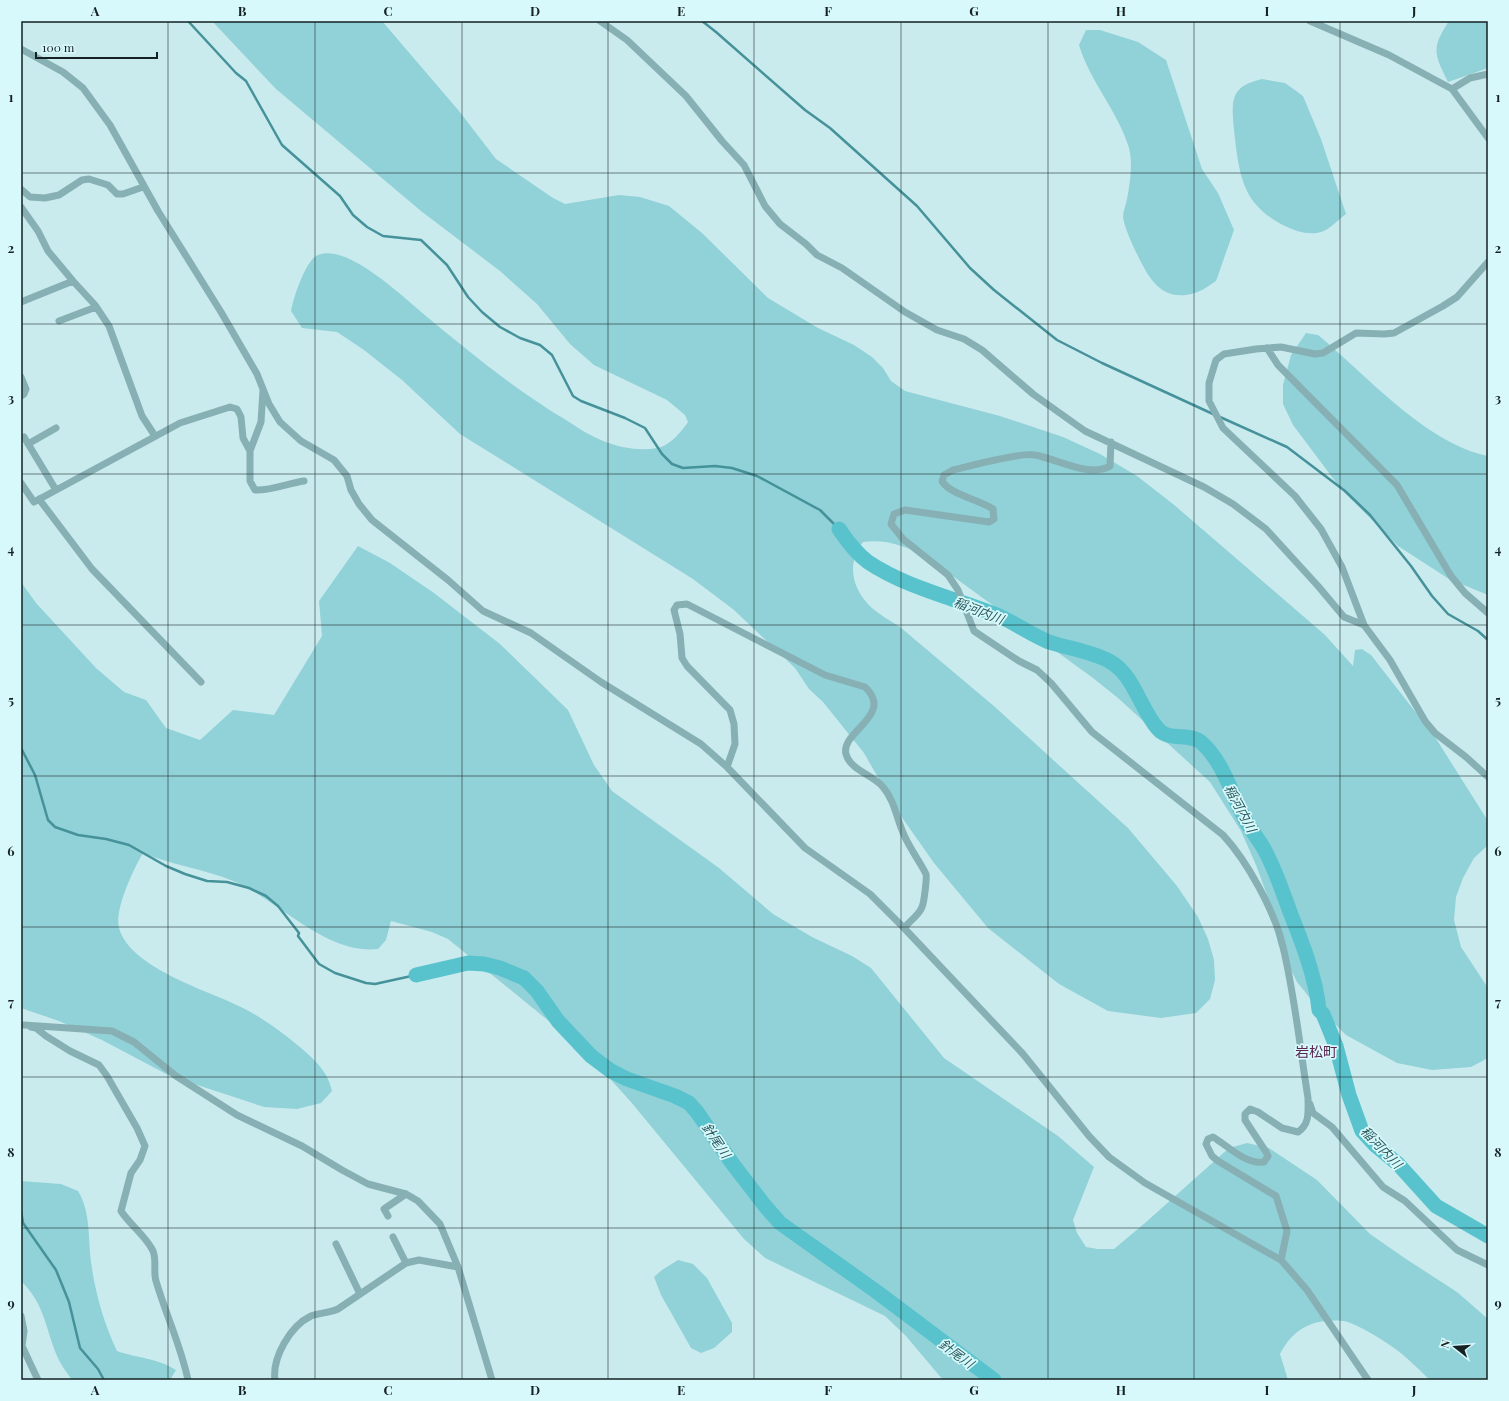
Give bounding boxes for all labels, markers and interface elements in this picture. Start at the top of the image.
text: A [90,2,100,19]
text: B [238,2,247,19]
text: C [383,2,393,19]
text: D [530,2,540,19]
text: E [677,2,685,19]
text: F [824,2,832,19]
text: G [969,2,979,19]
text: H [1116,2,1126,19]
text: I [1265,2,1270,19]
text: J [1411,2,1417,19]
scale bar [36,34,157,60]
text: 100 m [42,39,75,55]
text: 1 [9,88,14,105]
text: 1 [1496,88,1501,105]
text: 2 [8,239,15,256]
text: 2 [1495,239,1502,256]
text: 3 [8,389,14,406]
text: 3 [1495,389,1501,406]
text: 4 [8,540,15,557]
text: 4 [1495,540,1502,557]
water label: 稲河内川 [952,593,1008,628]
text: 5 [8,691,14,708]
text: 5 [1495,691,1501,708]
water label: 稲河内川 [1221,781,1262,837]
text: 6 [7,842,15,859]
text: 6 [1494,842,1502,859]
text: 7 [8,993,14,1010]
text: 7 [1495,993,1501,1010]
district label: 岩松町 [1295,1042,1337,1061]
water label: 針尾川 [699,1119,736,1163]
water label: 稲河内川 [1358,1122,1408,1173]
text: 8 [7,1143,15,1160]
text: 8 [1494,1143,1502,1160]
text: 9 [7,1294,15,1311]
text: 9 [1494,1294,1502,1311]
north arrow [1435,1327,1475,1367]
water label: 針尾川 [936,1335,979,1373]
text: N [1437,1338,1453,1350]
text: A [90,1381,100,1398]
text: B [238,1381,247,1398]
text: C [383,1381,393,1398]
text: D [530,1381,540,1398]
text: E [677,1381,685,1398]
text: F [824,1381,832,1398]
text: G [969,1381,979,1398]
text: H [1116,1381,1126,1398]
text: I [1265,1381,1270,1398]
text: J [1411,1381,1417,1398]

